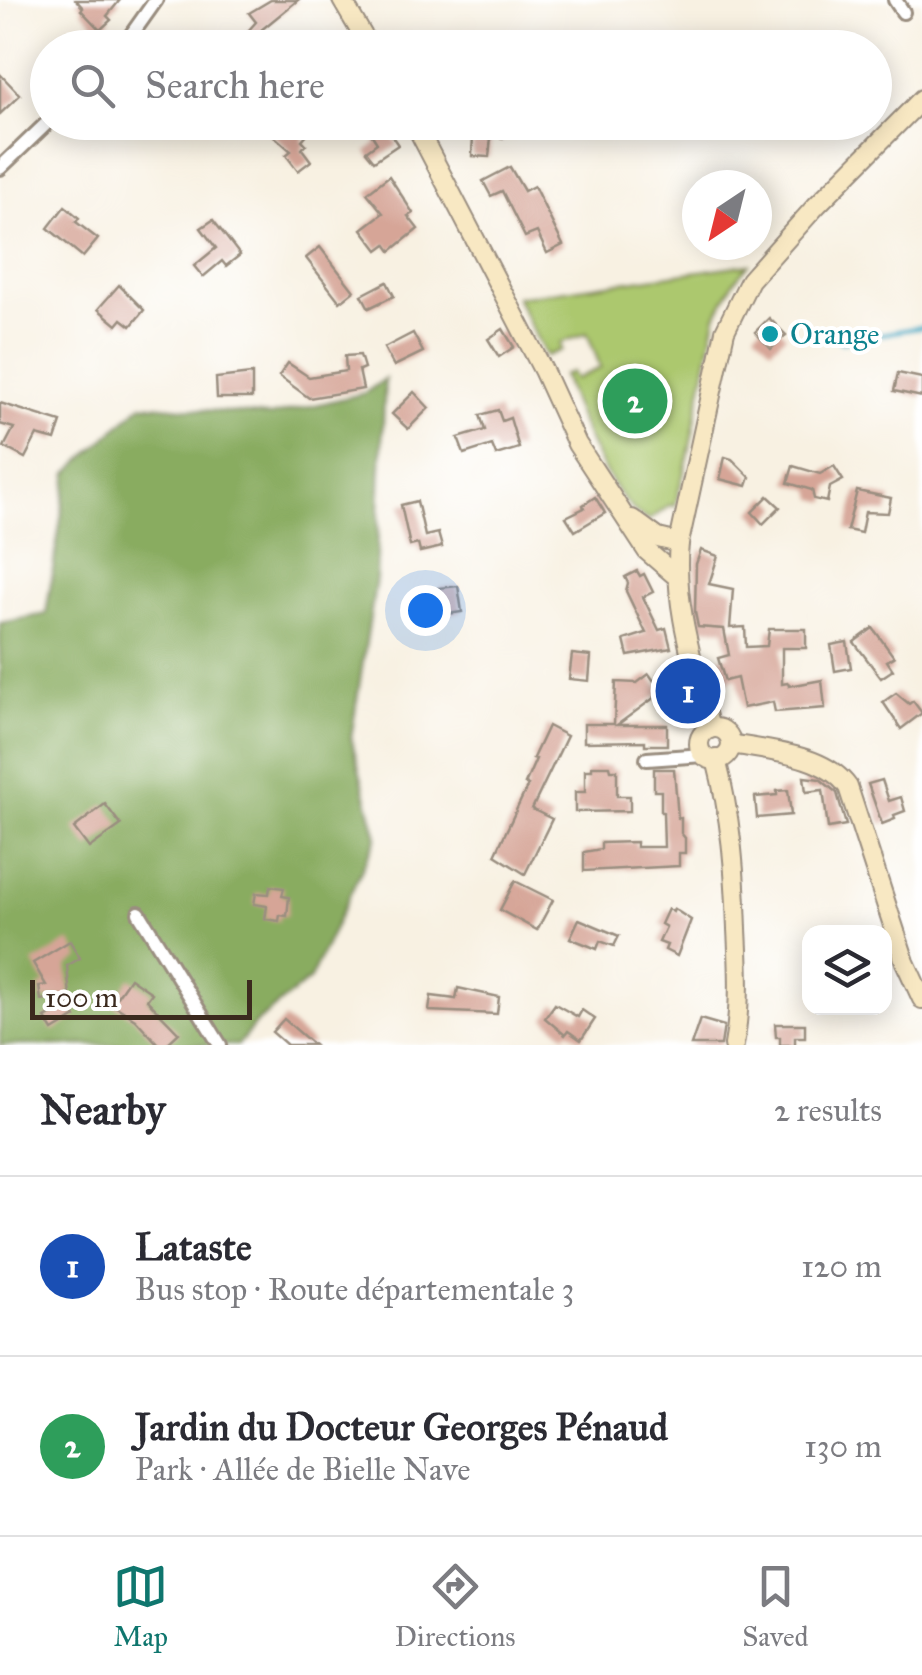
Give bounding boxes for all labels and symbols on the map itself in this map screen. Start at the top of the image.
north arrow [682,170,772,260]
place label: Orange [790,316,880,352]
marker: Orange [759,323,781,345]
pin: 2 [602,364,668,438]
your location [400,585,451,636]
pin: 1 [656,654,720,728]
scale bar [30,975,252,1020]

